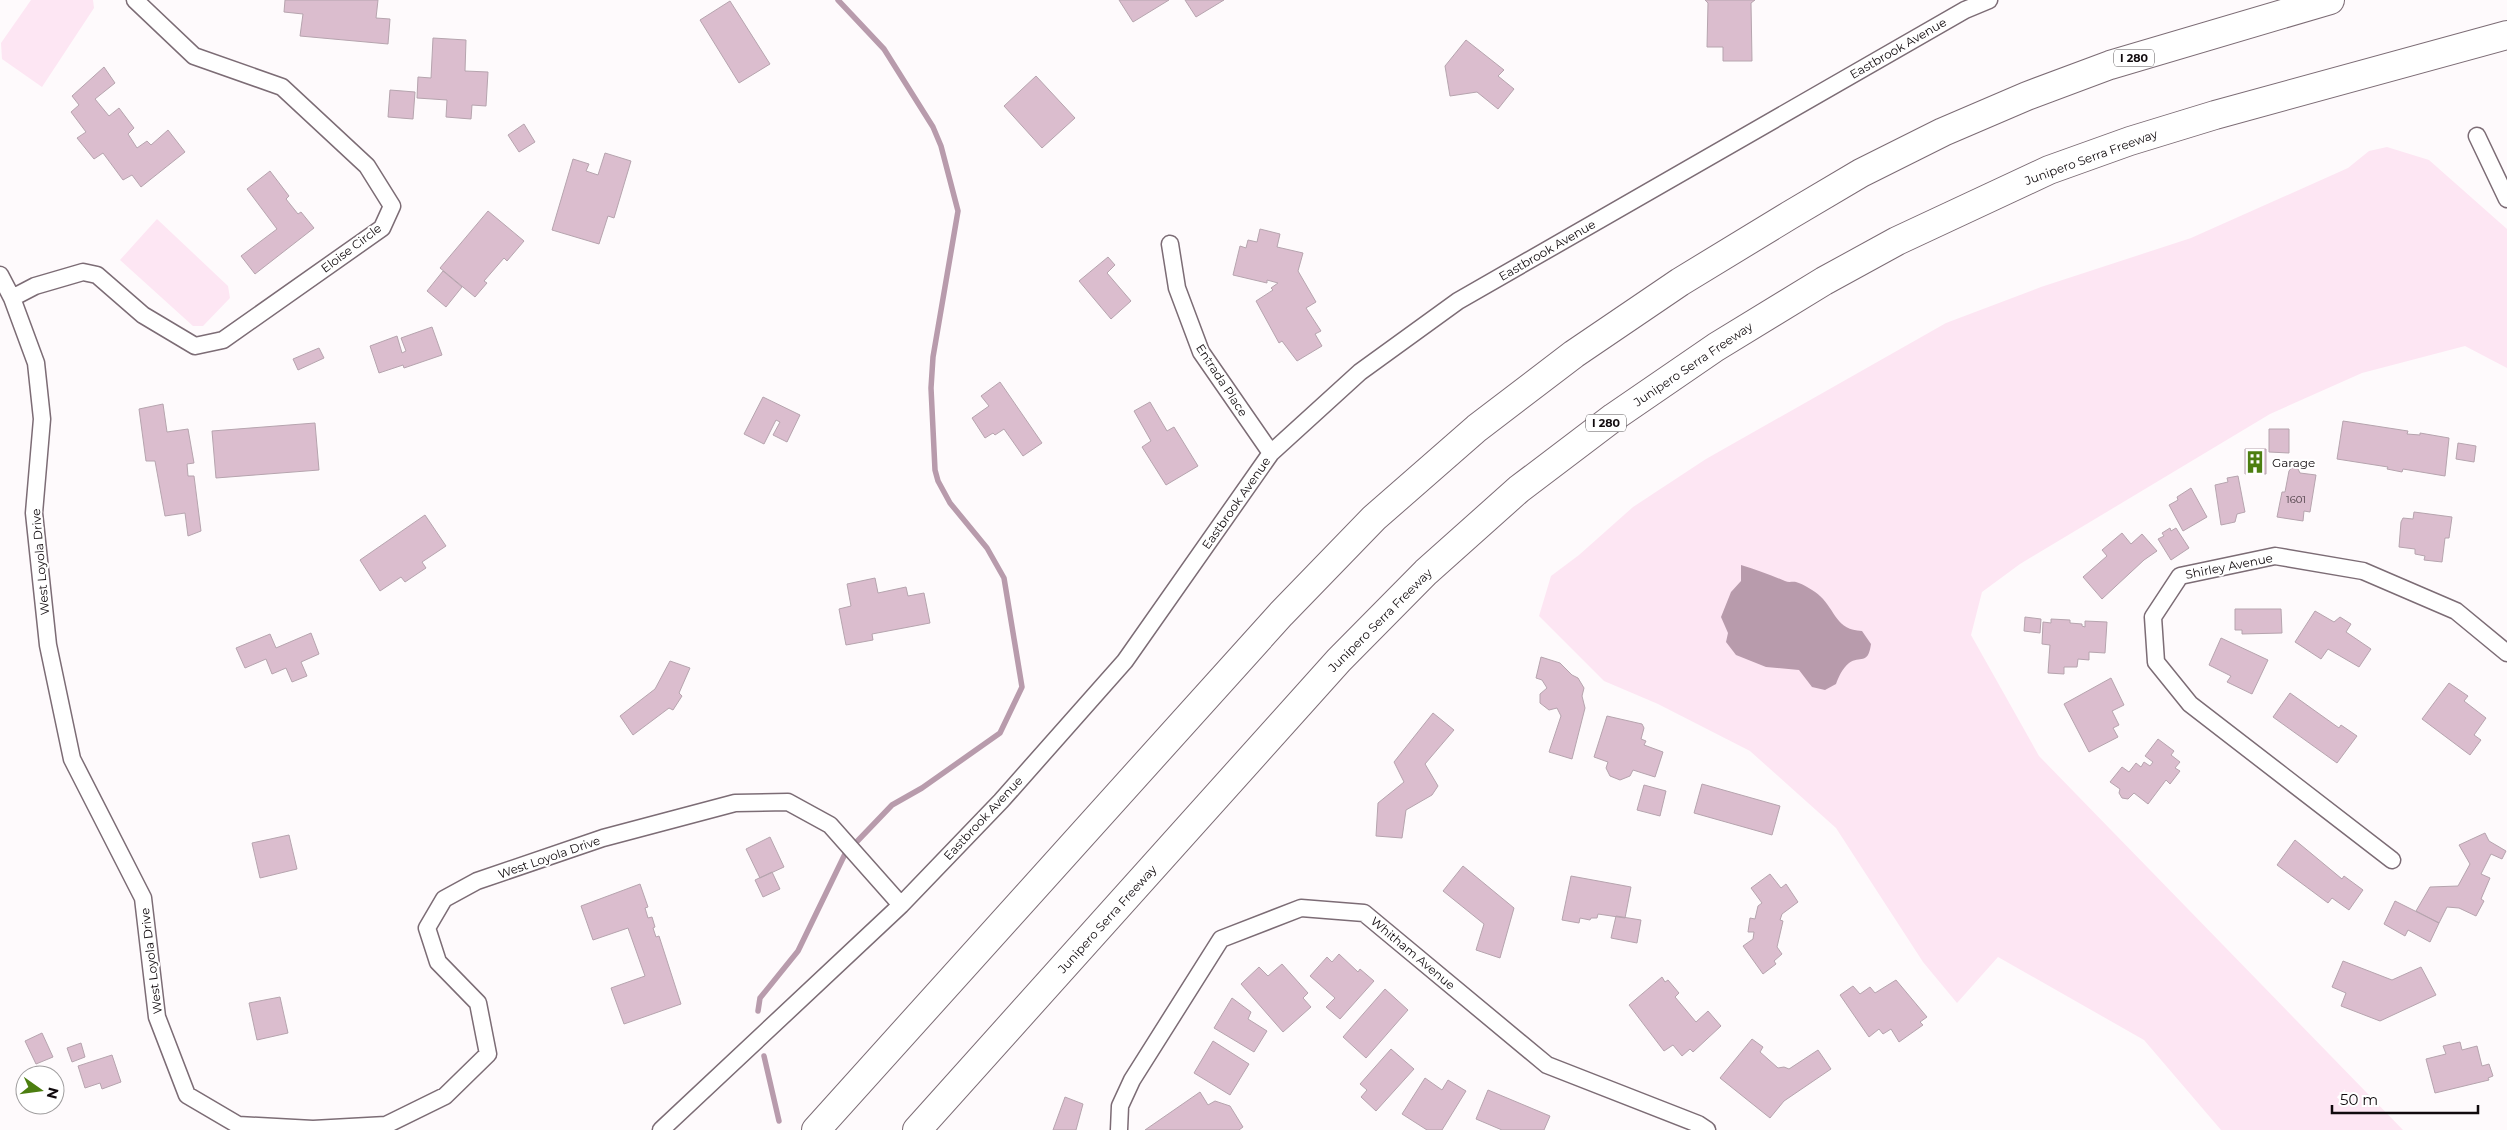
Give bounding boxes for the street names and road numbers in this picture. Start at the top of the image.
street label: Eastbrook Avenue [1847,14,1949,82]
road number: I 280 [2114,49,2154,66]
street label: Junipero Serra Freeway [2022,126,2160,188]
street label: Eastbrook Avenue [1496,216,1598,284]
street label: Eloise Circle [318,220,384,276]
street label: Junipero Serra Freeway [1630,318,1756,410]
street label: Entrada Place [1193,341,1251,419]
road number: I 280 [1586,414,1626,432]
street label: Eastbrook Avenue [1199,454,1273,552]
street label: West Loyola Drive [28,508,52,616]
street label: Shirley Avenue [2184,550,2274,582]
street label: Junipero Serra Freeway [1324,565,1435,676]
street label: Eastbrook Avenue [940,773,1026,863]
street label: West Loyola Drive [496,833,602,881]
street label: Junipero Serra Freeway [1054,862,1160,977]
street label: West Loyola Drive [137,907,165,1015]
street label: Whitham Avenue [1368,913,1458,993]

